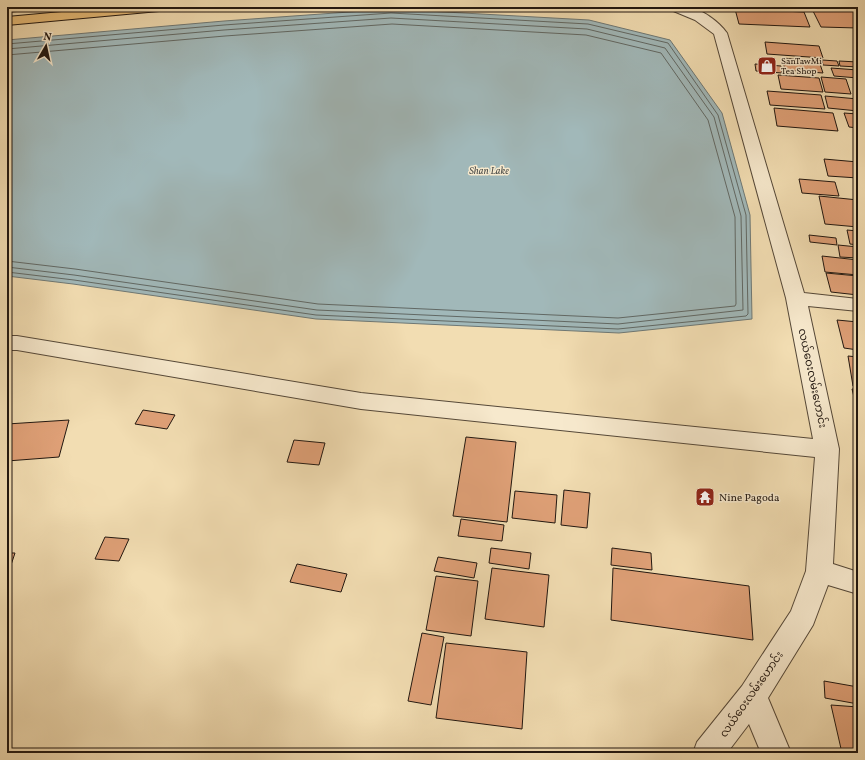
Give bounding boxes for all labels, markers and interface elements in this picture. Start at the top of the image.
north arrow [26,26,66,66]
text: N [42,30,52,46]
shop icon: SanTawMi Tea Shop [756,55,778,77]
place label: SanTawMi Tea Shop [781,55,822,78]
water label: Shan Lake [469,164,509,178]
street label: လယ်ဝေးလမ်းဟောင်း [794,327,830,430]
temple icon: Nine Pagoda [694,486,716,508]
place label: Nine Pagoda [719,491,780,506]
street label: လယ်ဝေးလမ်းဟောင်း [716,648,788,741]

